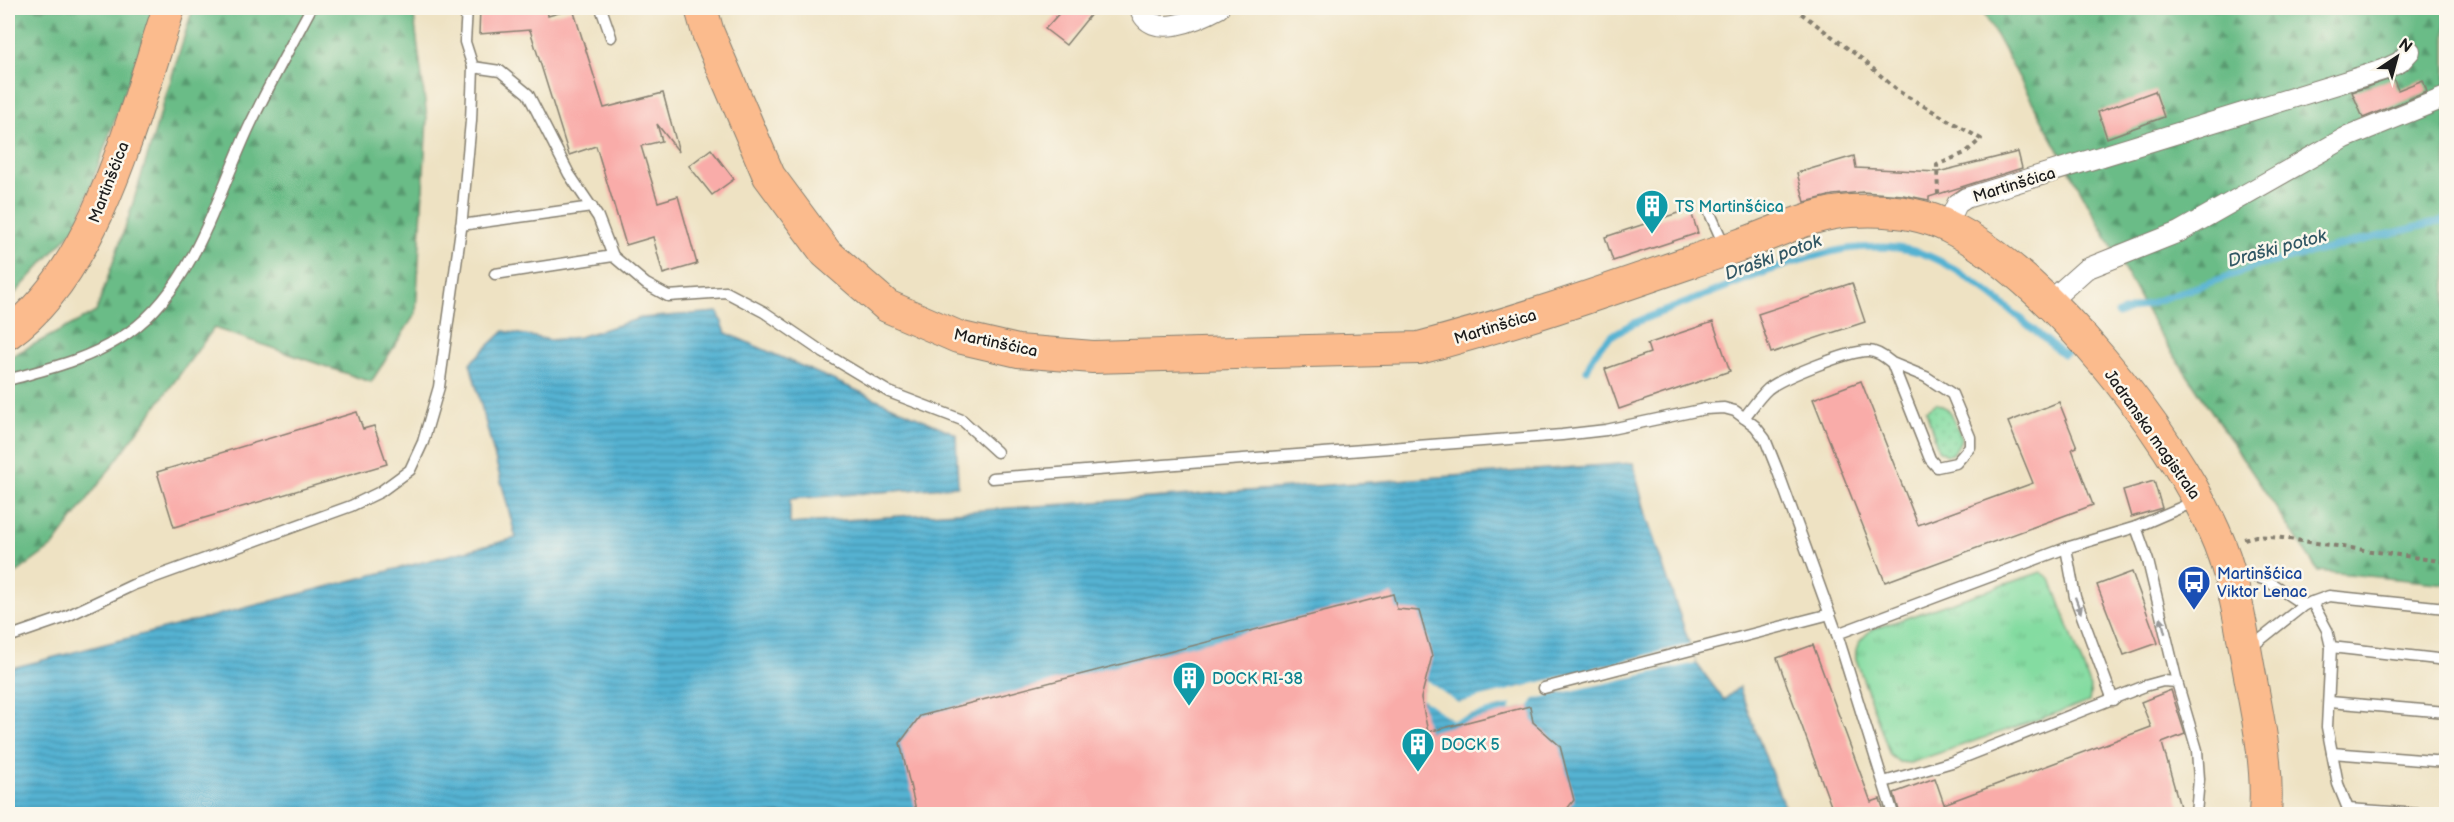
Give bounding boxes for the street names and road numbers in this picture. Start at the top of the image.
street label: Martinšćica [85,139,134,226]
street label: Martinšćica [1971,164,2058,207]
street label: Martinšćica [1452,306,1539,349]
street label: Martinšćica [952,325,1039,362]
street label: Jadranska magistrala [2100,366,2204,503]

